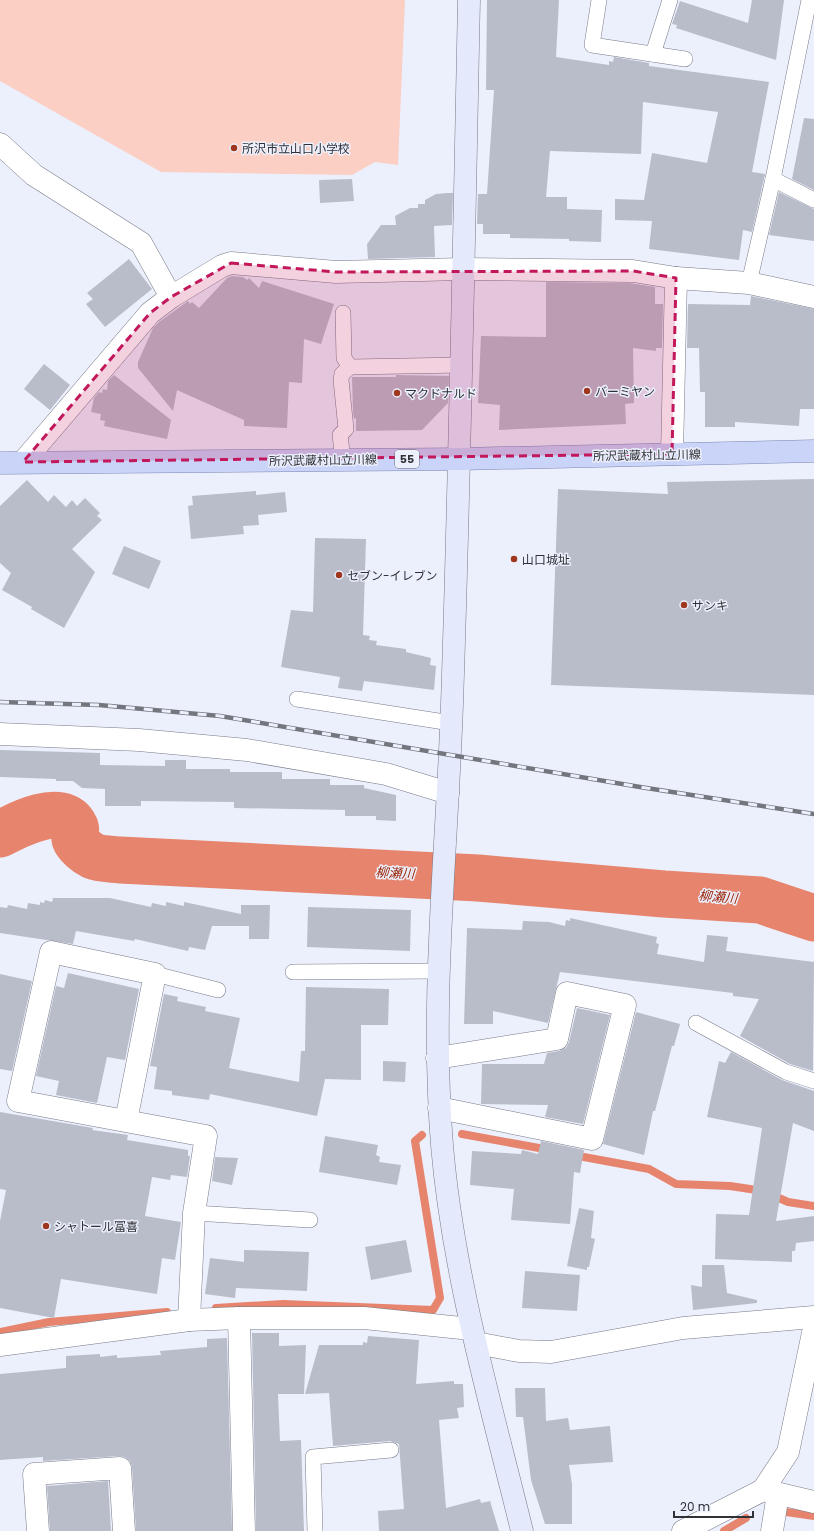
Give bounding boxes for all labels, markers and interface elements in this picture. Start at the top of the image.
place label: 所沢市立山口小学校 [242,140,350,157]
marker: 所沢市立山口小学校 [229,143,239,153]
place label: バーミヤン [595,383,655,400]
place label: マクドナルド [405,385,477,402]
marker: バーミヤン [582,386,592,396]
marker: マクドナルド [392,388,402,398]
street label: 所沢武蔵村山立川線 [593,446,701,464]
road number: 55 [395,450,419,468]
street label: 所沢武蔵村山立川線 [269,451,377,469]
place label: 山口城址 [522,551,570,568]
marker: 山口城址 [509,554,519,564]
place label: セブン-イレブン [347,567,438,584]
marker: セブン-イレブン [334,570,344,580]
place label: サンキ [692,597,728,614]
marker: サンキ [679,600,689,610]
water label: 柳瀬川 [375,862,417,884]
water label: 柳瀬川 [698,886,740,908]
place label: シャトール冨喜 [54,1218,138,1235]
marker: シャトール冨喜 [41,1221,51,1231]
scale bar [674,1493,753,1519]
text: 20 m [680,1498,710,1515]

